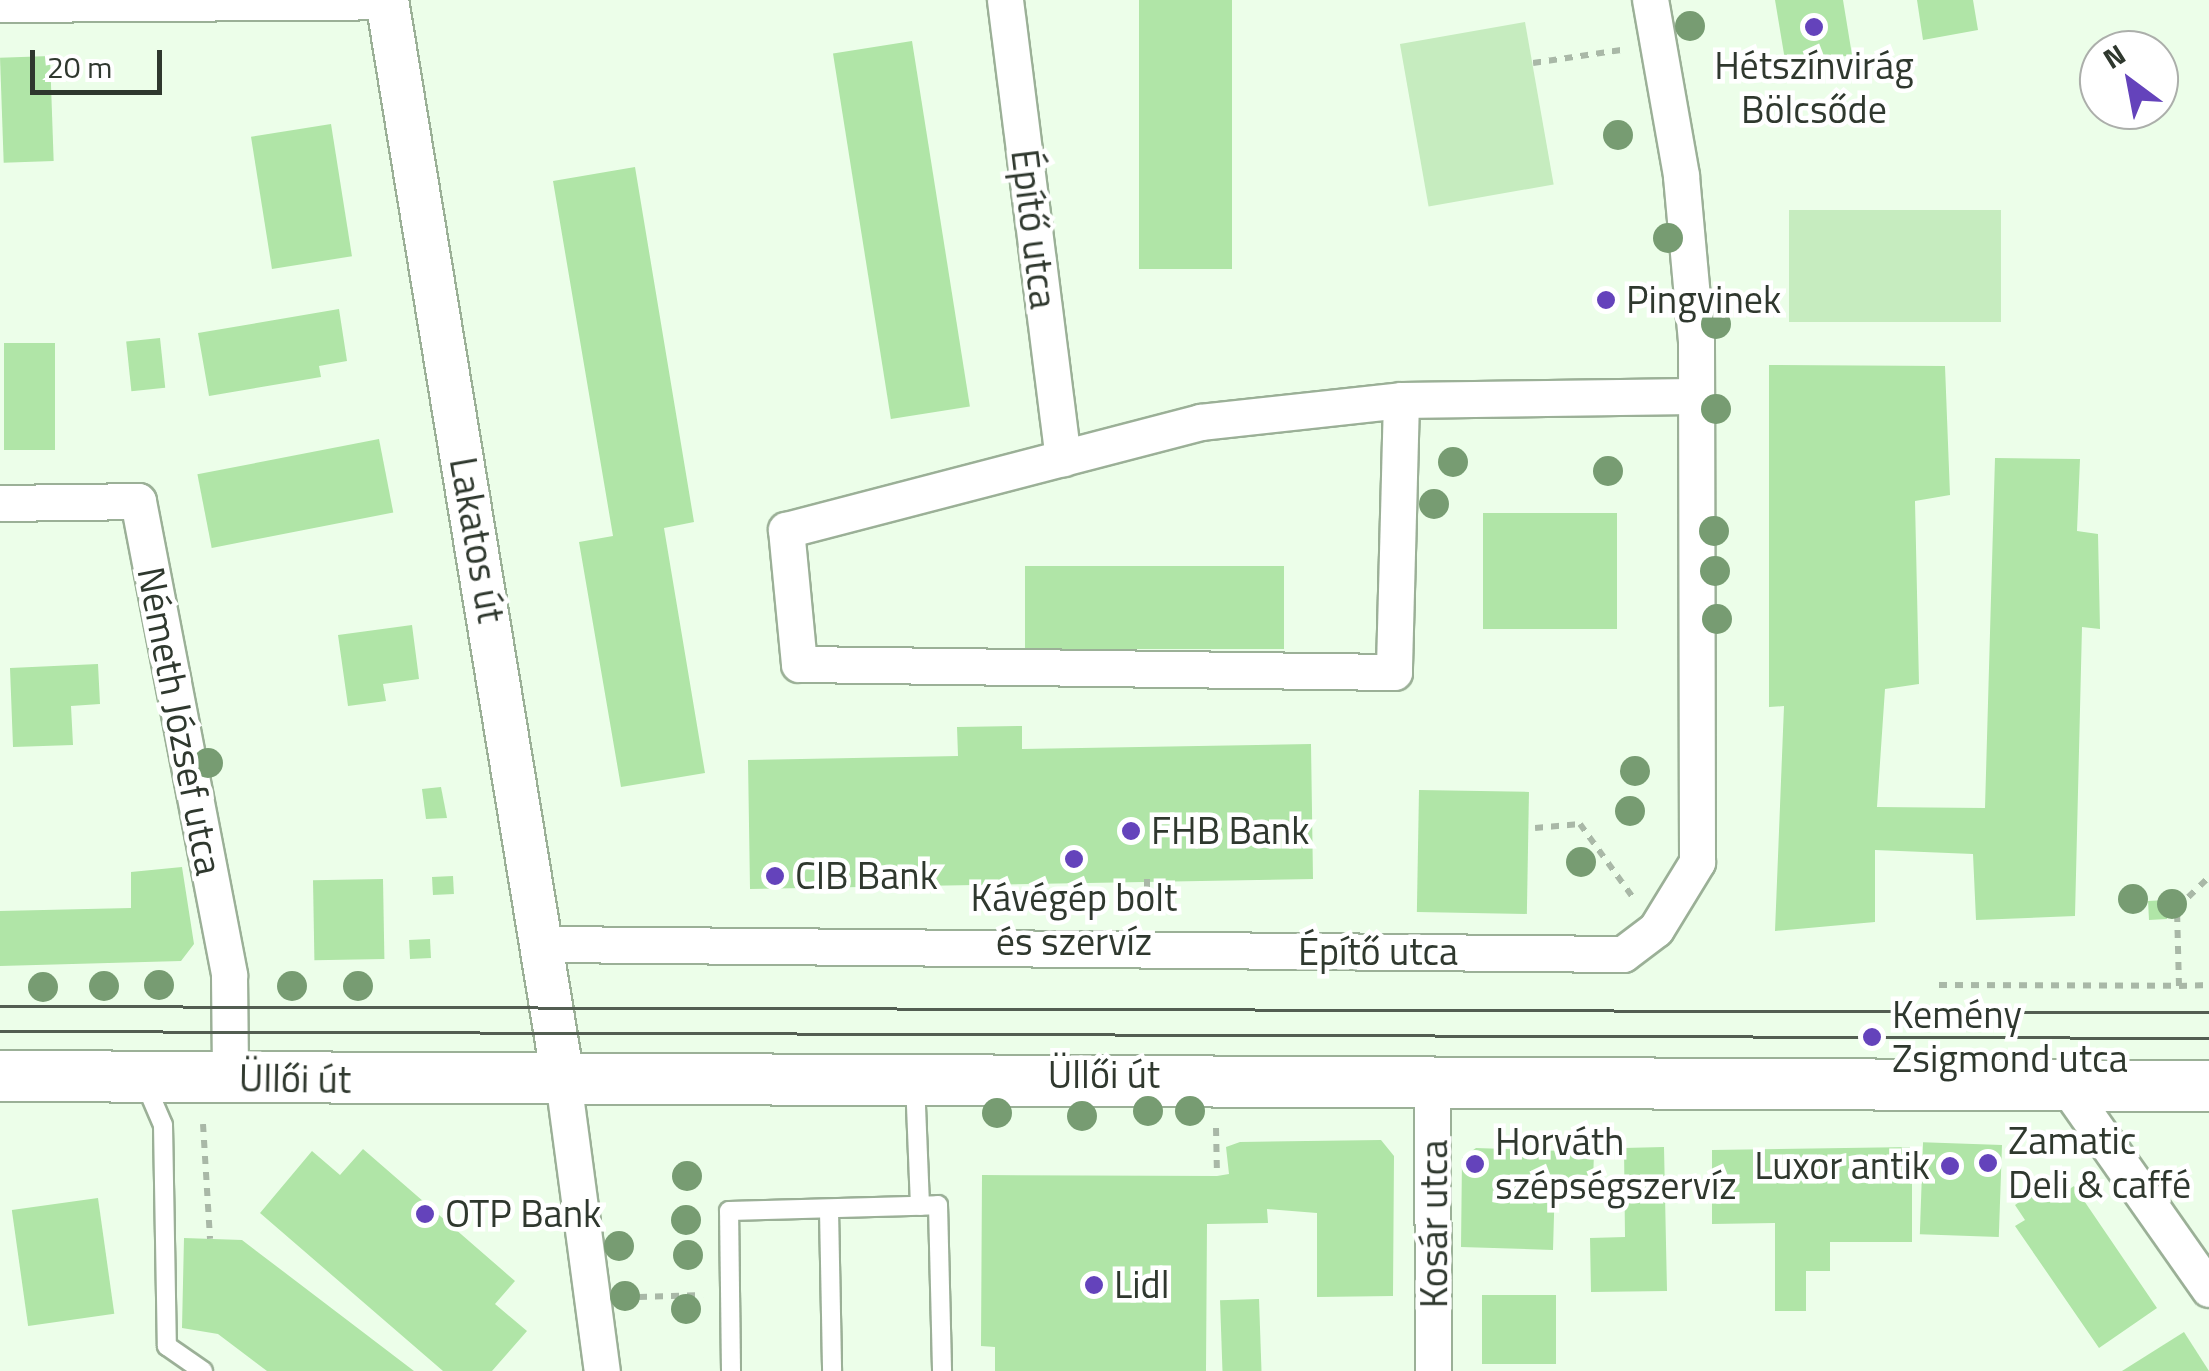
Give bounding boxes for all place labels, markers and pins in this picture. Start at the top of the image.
marker: Hétszínvirág Bölcsőde [1803,16,1825,38]
place label: Hétszínvirág Bölcsőde [1714,43,1914,132]
place label: Pingvinek [1626,277,1781,323]
marker: Pingvinek [1595,289,1617,311]
place label: FHB Bank [1151,808,1309,854]
marker: FHB Bank [1120,820,1142,842]
marker: Kávégép bolt és szervíz [1063,848,1085,870]
place label: CIB Bank [795,853,938,899]
marker: CIB Bank [764,865,786,887]
place label: Kávégép bolt és szervíz [971,875,1177,964]
place label: Kemény Zsigmond utca [1892,992,2128,1082]
marker: Kemény Zsigmond utca [1861,1026,1883,1048]
place label: Zamatic Deli & caffé [2008,1118,2191,1208]
place label: Horváth szépségszervíz [1495,1119,1737,1208]
place label: Luxor antik [1754,1143,1930,1189]
marker: Zamatic Deli & caffé [1977,1152,1999,1174]
marker: Horváth szépségszervíz [1464,1153,1486,1175]
marker: Luxor antik [1939,1155,1961,1177]
place label: OTP Bank [445,1191,601,1237]
marker: OTP Bank [414,1203,436,1225]
place label: Lidl [1114,1262,1169,1308]
marker: Lidl [1083,1274,1105,1296]

